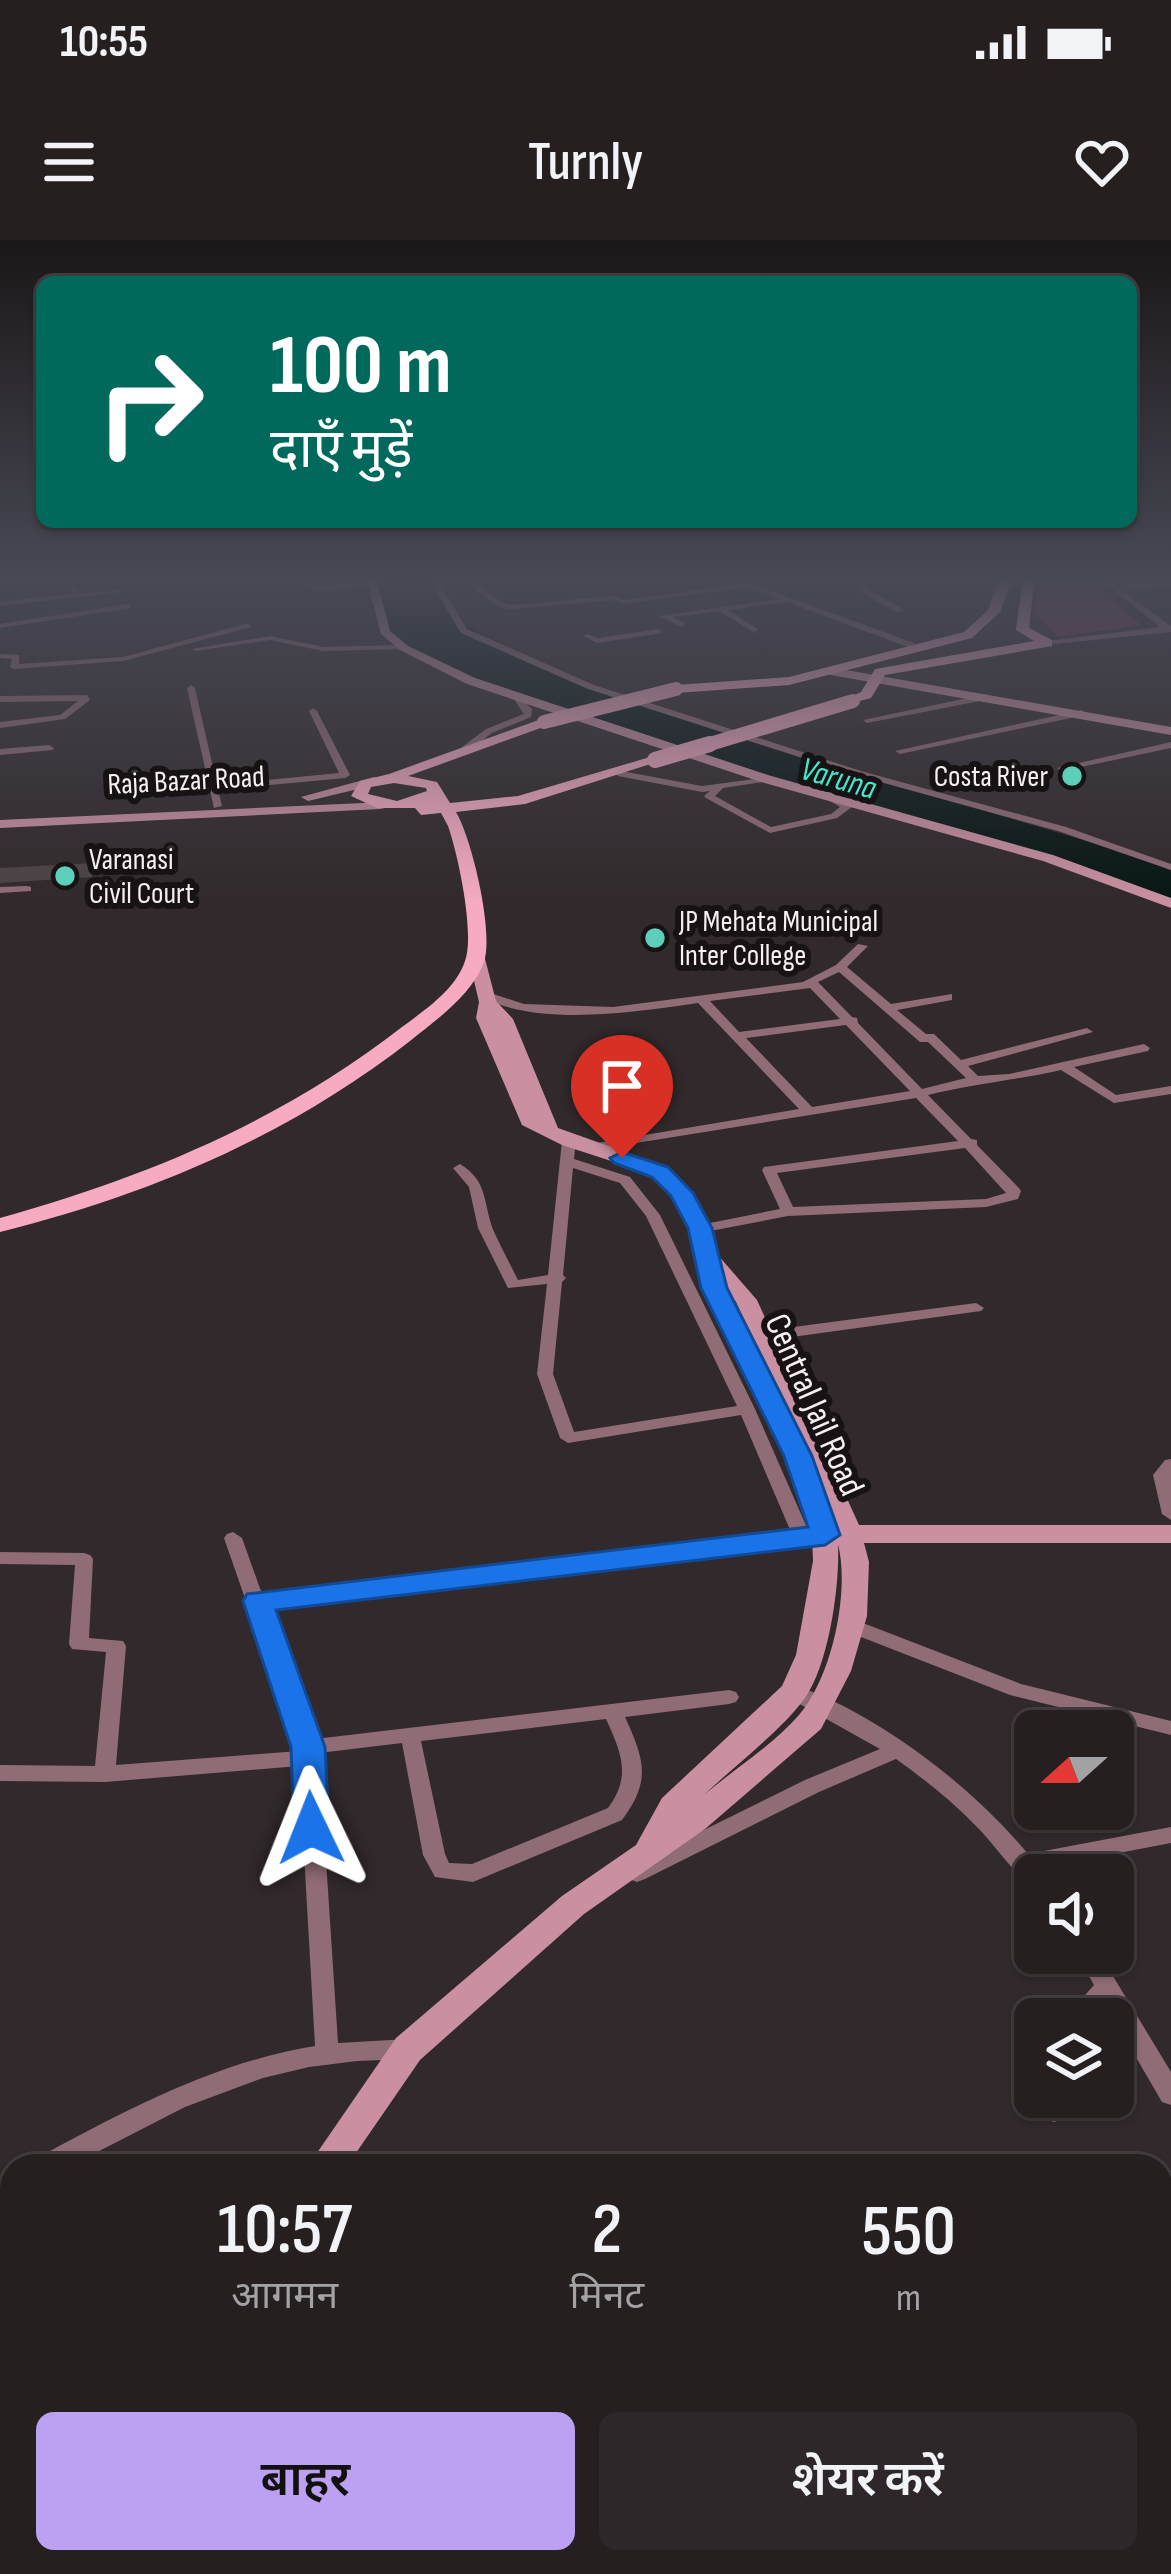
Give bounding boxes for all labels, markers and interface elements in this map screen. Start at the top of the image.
text: 10:55 [60,15,148,70]
icon: menu [36,129,102,195]
icon: heart [1069,129,1135,195]
text: Turnly [528,130,643,195]
text: 100 m [270,316,452,417]
icon: right [72,324,228,480]
text: दाएँ मुड़ें [270,418,412,483]
water label: Varuna [796,749,881,809]
street label: Raja Bazar Road [107,759,266,803]
place label: Costa River [934,759,1048,795]
marker: Costa River [1059,763,1085,789]
place label: Varanasi Civil Court [89,842,194,912]
marker: Varanasi Civil Court [52,863,78,889]
place label: JP Mehata Municipal Inter College [678,904,878,974]
marker: JP Mehata Municipal Inter College [642,925,668,951]
pin [571,1035,673,1158]
icon: arrive [589,1053,655,1119]
street label: Central Jail Road [754,1307,873,1503]
north arrow [1014,1710,1134,1830]
map controls [1014,1710,1134,2118]
position arrow [248,1765,374,1891]
button: sound [1014,1854,1134,1974]
button: layers [1014,1998,1134,2118]
text: 10:57 [217,2187,352,2274]
text: 2 [591,2187,622,2274]
text: 550 [861,2189,956,2276]
text: आगमन [231,2273,338,2320]
text: मिनट [569,2273,644,2320]
text: m [896,2275,921,2322]
button: बाहर [36,2412,575,2550]
button: शेयर करें [599,2412,1137,2550]

